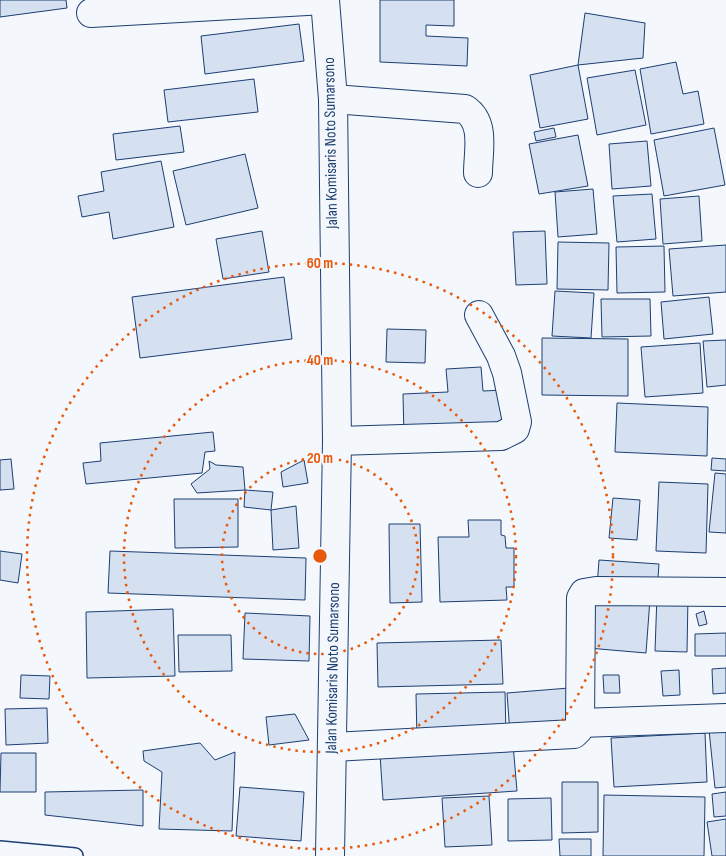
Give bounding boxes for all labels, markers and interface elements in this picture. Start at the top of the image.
street label: Jalan Komisaris Noto Sumarsono [320,57,342,230]
text: 60 m [307,254,333,273]
text: 40 m [307,351,333,370]
text: 20 m [307,449,333,468]
centre of rings [311,547,329,565]
street label: Jalan Komisaris Noto Sumarsono [322,582,344,755]

